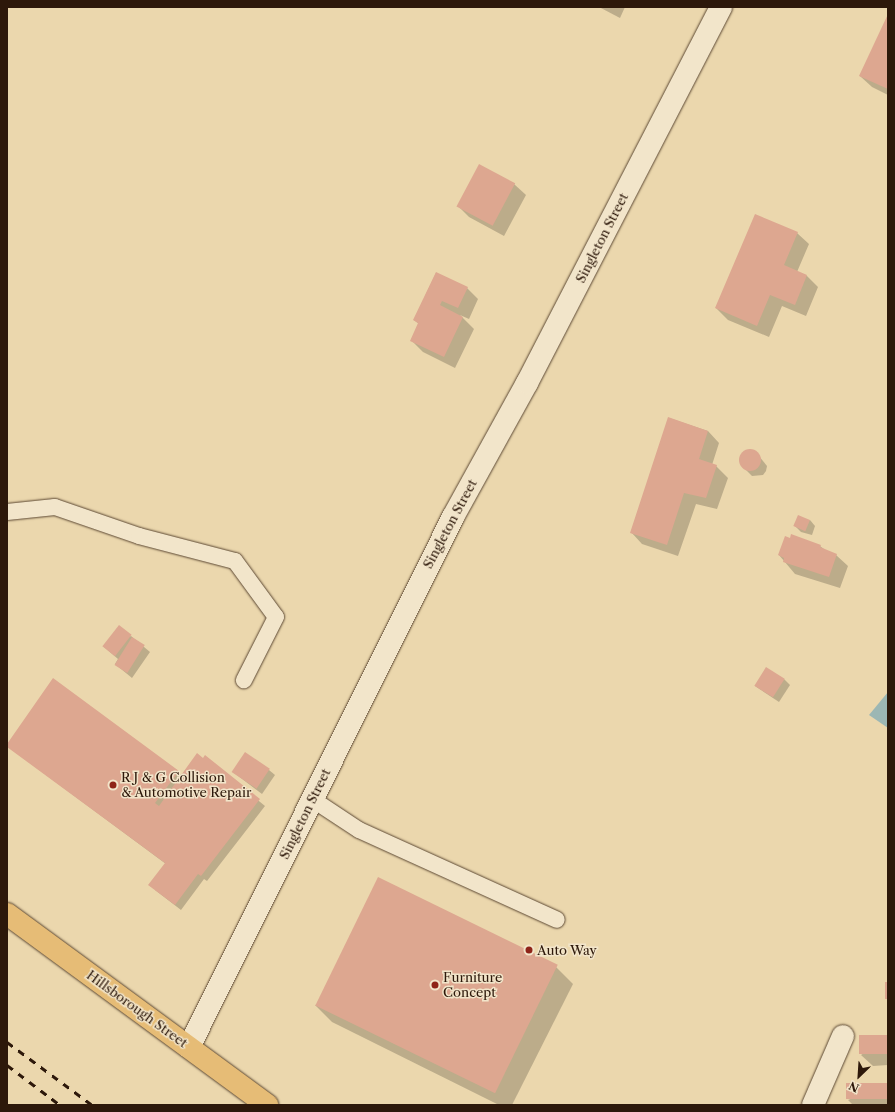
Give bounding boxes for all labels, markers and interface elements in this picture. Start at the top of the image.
street label: Singleton Street [573,190,631,286]
street label: Singleton Street [420,477,480,571]
street label: Singleton Street [276,766,334,862]
place label: R J & G Collision & Automotive Repair [121,770,252,801]
marker: R J & G Collision & Automotive Repair [108,780,118,790]
place label: Auto Way [537,942,597,958]
marker: Auto Way [524,945,534,955]
street label: Hillsborough Street [84,967,190,1051]
place label: Furniture Concept [443,970,502,1001]
marker: Furniture Concept [430,980,440,990]
north arrow [839,1056,879,1096]
text: N [847,1079,861,1095]

